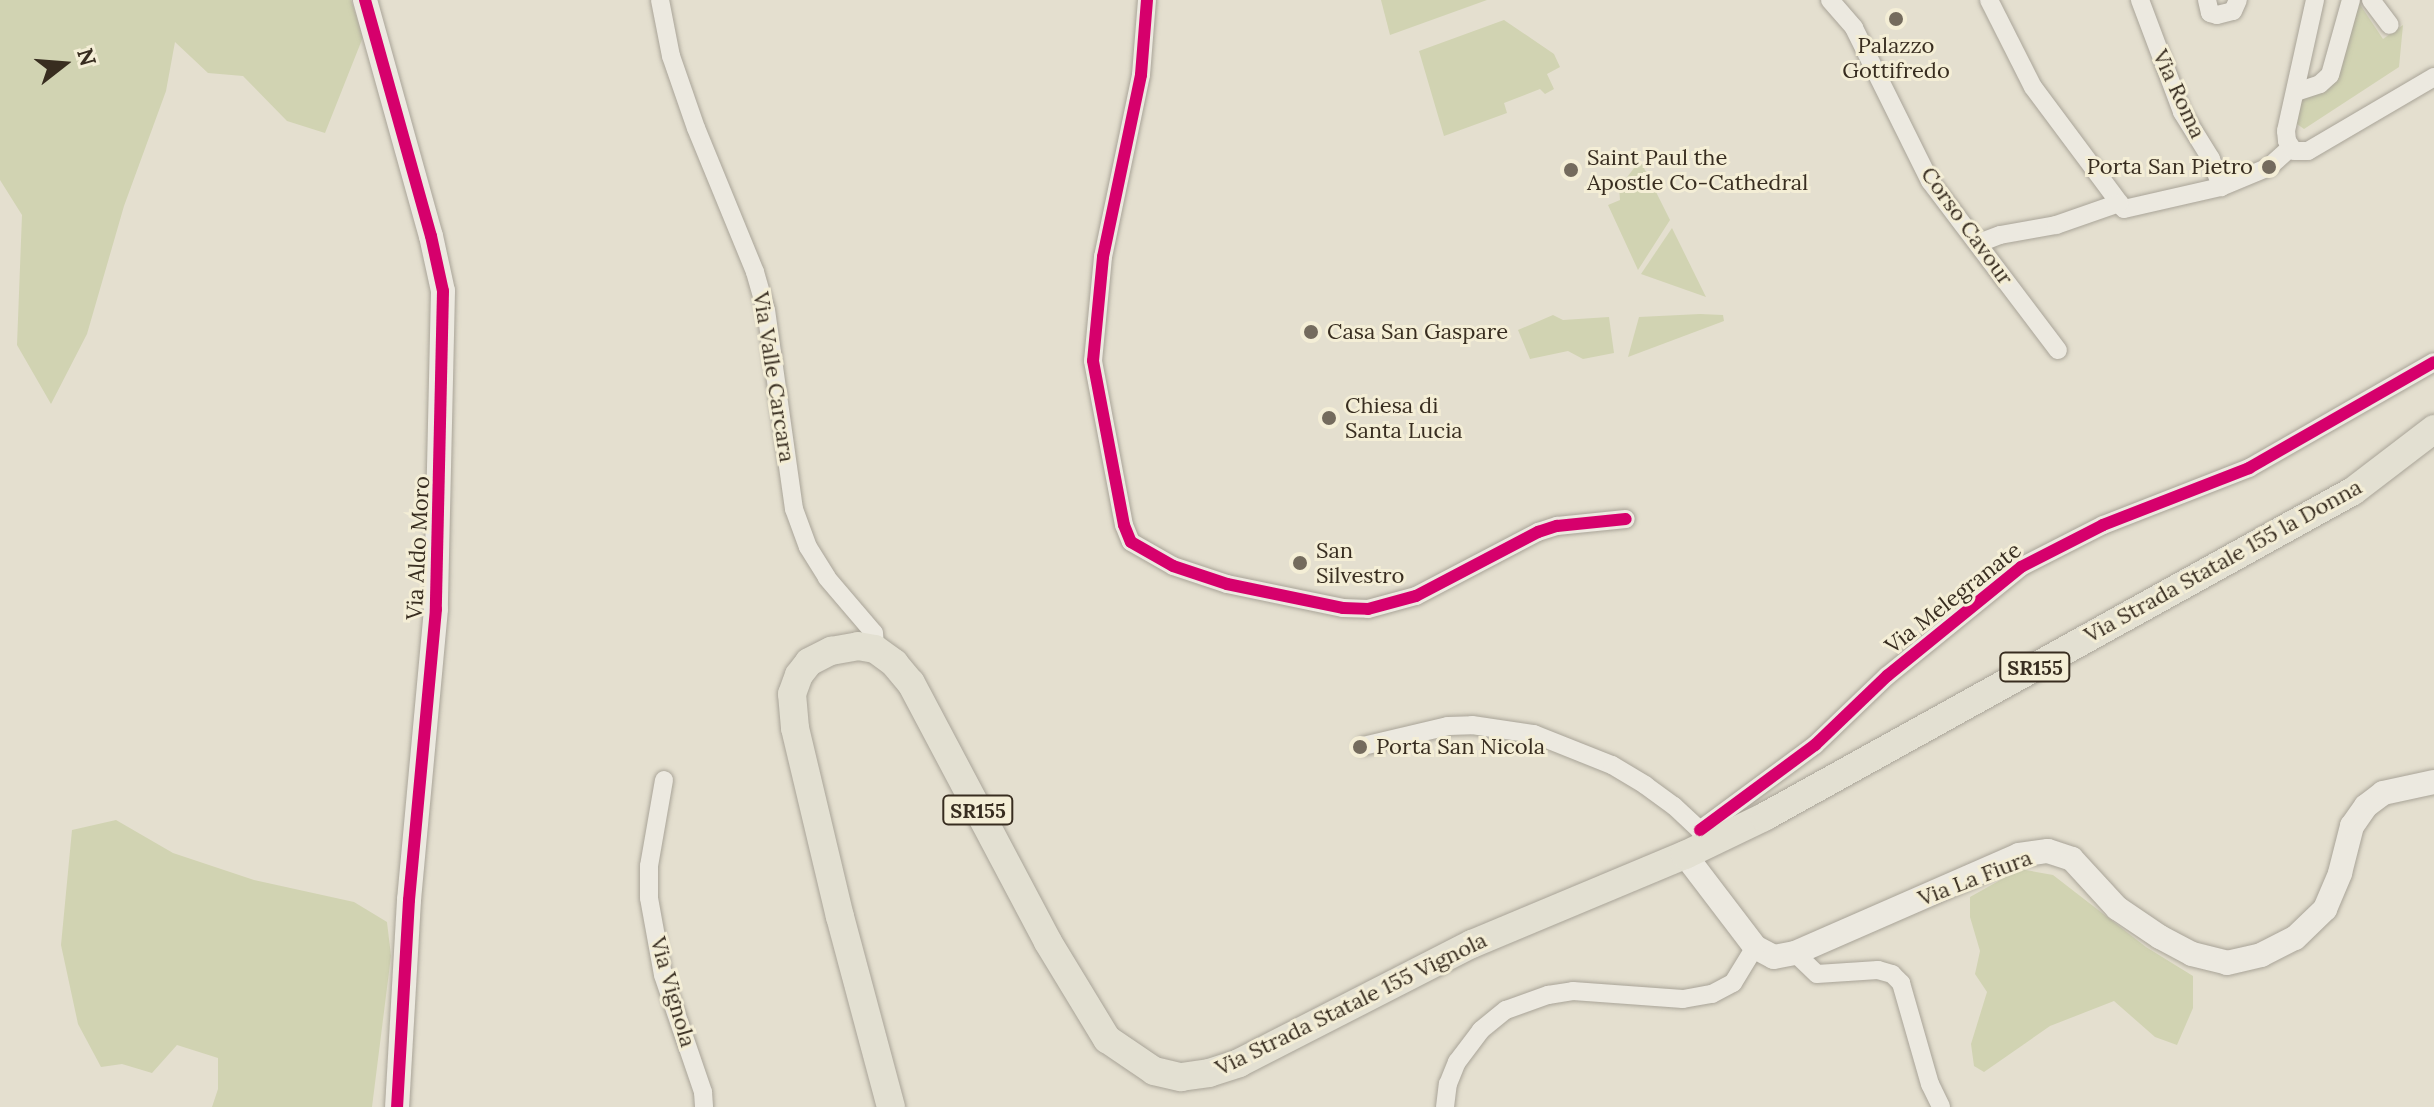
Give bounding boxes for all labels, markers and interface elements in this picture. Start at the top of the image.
marker: Palazzo Gottifredo [1887,10,1905,28]
north arrow [24,24,104,104]
place label: Palazzo Gottifredo [1842,32,1950,84]
text: N [71,45,103,69]
street label: Via Roma [2147,45,2211,143]
place label: Saint Paul the Apostle Co-Cathedral [1587,144,1808,196]
place label: Porta San Pietro [2087,154,2253,180]
marker: Porta San Pietro [2260,158,2278,176]
marker: Saint Paul the Apostle Co-Cathedral [1562,161,1580,179]
street label: Corso Cavour [1915,162,2019,290]
street label: Via Valle Carcara [748,290,800,464]
place label: Casa San Gaspare [1327,319,1508,345]
marker: Casa San Gaspare [1302,323,1320,341]
place label: Chiesa di Santa Lucia [1345,392,1463,444]
marker: Chiesa di Santa Lucia [1320,409,1338,427]
street label: Via Strada Statale 155 la Donna [2080,474,2366,648]
street label: Via Aldo Moro [401,475,435,621]
place label: San Silvestro [1316,537,1404,588]
street label: Via Melegranate [1880,537,2026,659]
marker: San Silvestro [1291,554,1309,572]
road number: SR155 [1999,651,2071,683]
place label: Porta San Nicola [1376,734,1545,760]
marker: Porta San Nicola [1351,738,1369,756]
road number: SR155 [942,794,1014,826]
street label: Via La Fiura [1914,844,2036,912]
street label: Via Strada Statale 155 Vignola [1211,927,1491,1081]
street label: Via Vignola [645,934,701,1050]

